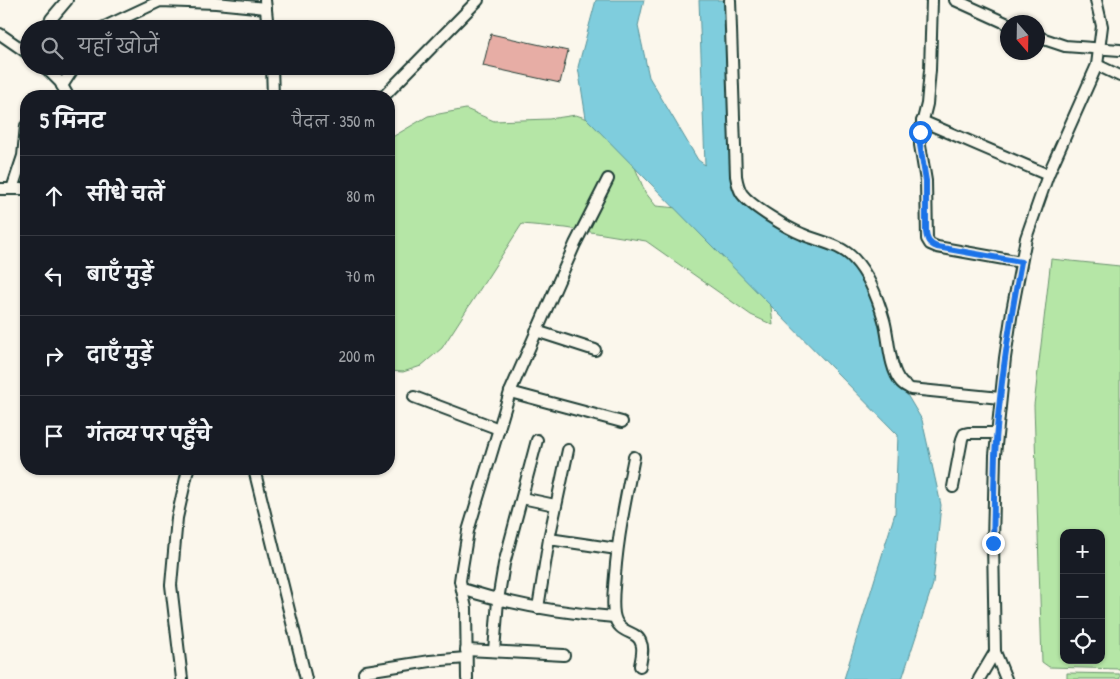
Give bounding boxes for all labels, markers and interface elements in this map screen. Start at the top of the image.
north arrow [1000,15,1045,60]
search box [20,20,395,75]
text: यहाँ खोजें [78,33,159,59]
icon: search [38,34,66,62]
text: 5 मिनट [40,106,105,135]
text: पैदल · 350 m [292,110,375,132]
route start [909,121,932,144]
text: सीधे चलें [87,181,164,207]
icon: ahead [40,182,68,210]
text: 80 m [346,185,375,207]
text: बाएँ मुड़ें [87,261,153,287]
icon: left [40,262,68,290]
text: 70 m [345,265,375,287]
text: दाएँ मुड़ें [87,341,153,367]
icon: right [40,342,68,370]
text: 200 m [339,345,375,367]
text: गंतव्य पर पहुँचे [87,421,211,447]
icon: arrive [40,422,68,450]
map controls [1060,529,1105,664]
button: + [1060,529,1105,574]
route end [982,532,1005,555]
button: − [1060,574,1105,619]
button: locate [1060,619,1105,664]

